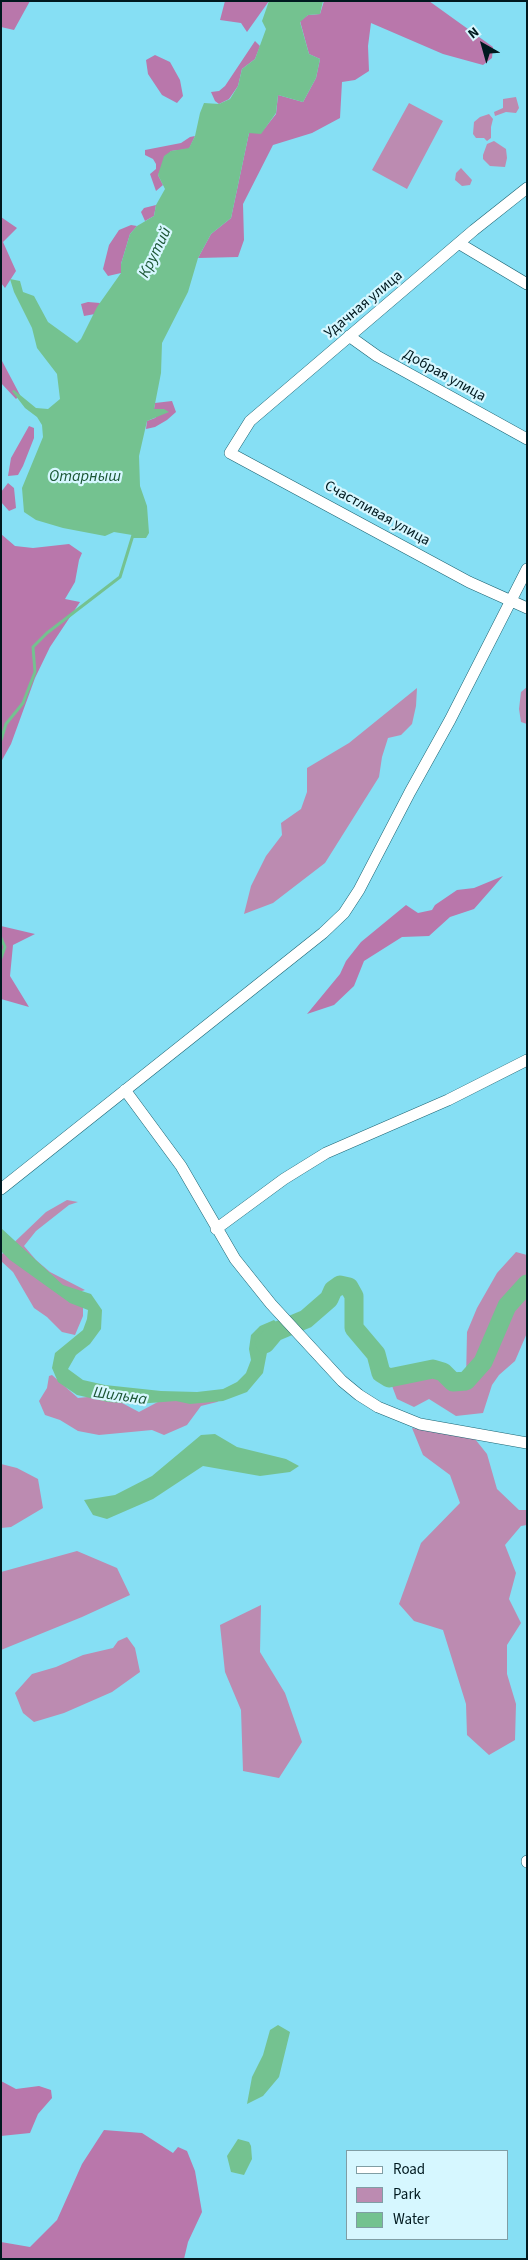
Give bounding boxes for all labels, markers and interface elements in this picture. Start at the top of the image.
north arrow [458,20,508,70]
text: N [464,22,484,44]
water label: Крутий [136,225,176,281]
street label: Удачная улица [321,267,407,343]
street label: Добрая улица [400,346,488,406]
water label: Отарныш [49,467,121,487]
street label: Счастливая улица [321,478,433,550]
water label: Шильна [92,1384,148,1410]
legend [346,2150,508,2240]
text: Road [393,2159,425,2180]
text: Park [393,2184,421,2205]
text: Water [393,2209,429,2230]

